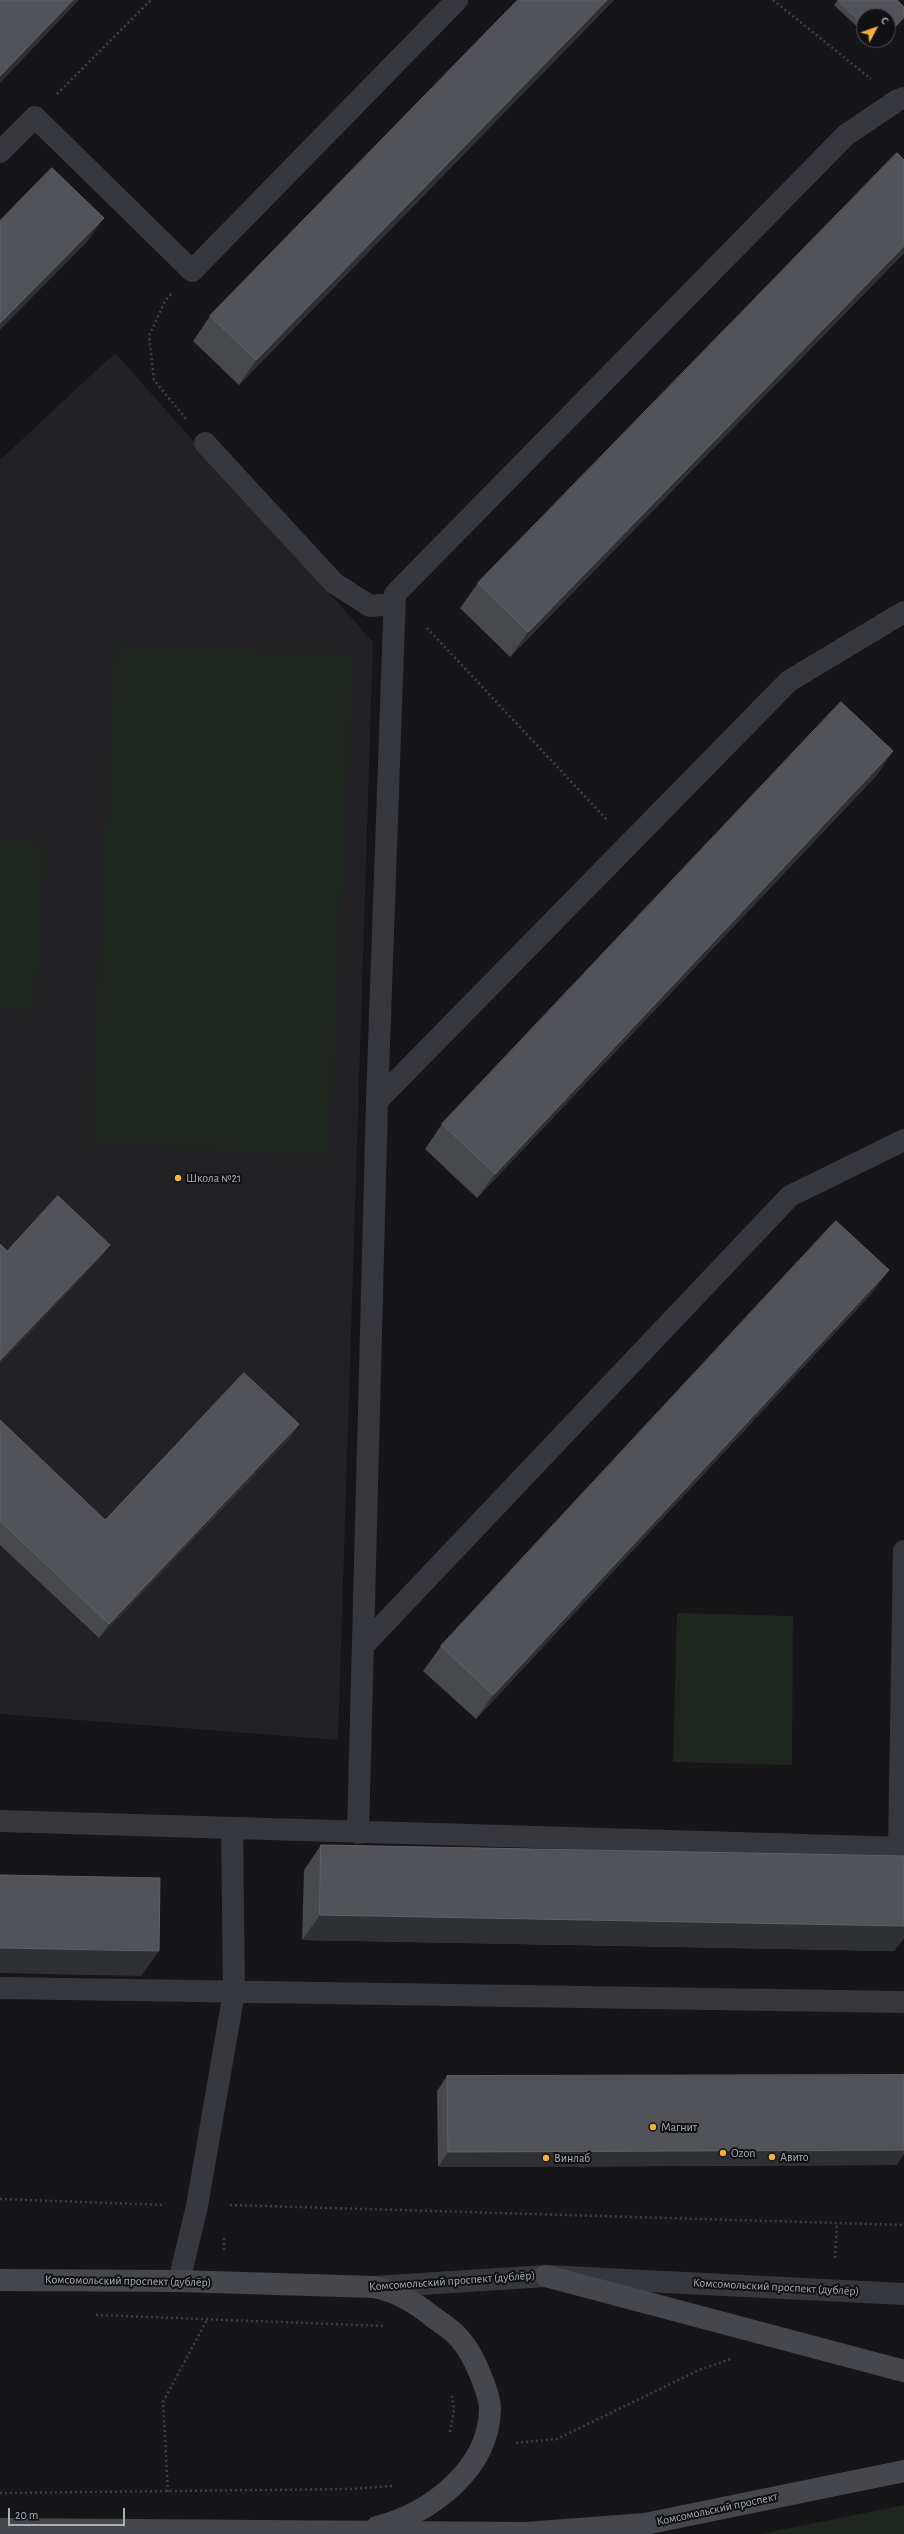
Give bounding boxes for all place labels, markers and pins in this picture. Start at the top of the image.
place label: Школа №21 [186,1171,241,1185]
marker: Школа №21 [173,1173,183,1183]
place label: Магнит [661,2120,697,2134]
marker: Магнит [648,2122,658,2132]
place label: Ozon [731,2146,755,2160]
marker: Ozon [718,2148,728,2158]
place label: Авито [780,2150,809,2164]
place label: Винлаб [554,2151,590,2165]
marker: Авито [767,2152,777,2162]
marker: Винлаб [541,2153,551,2163]

